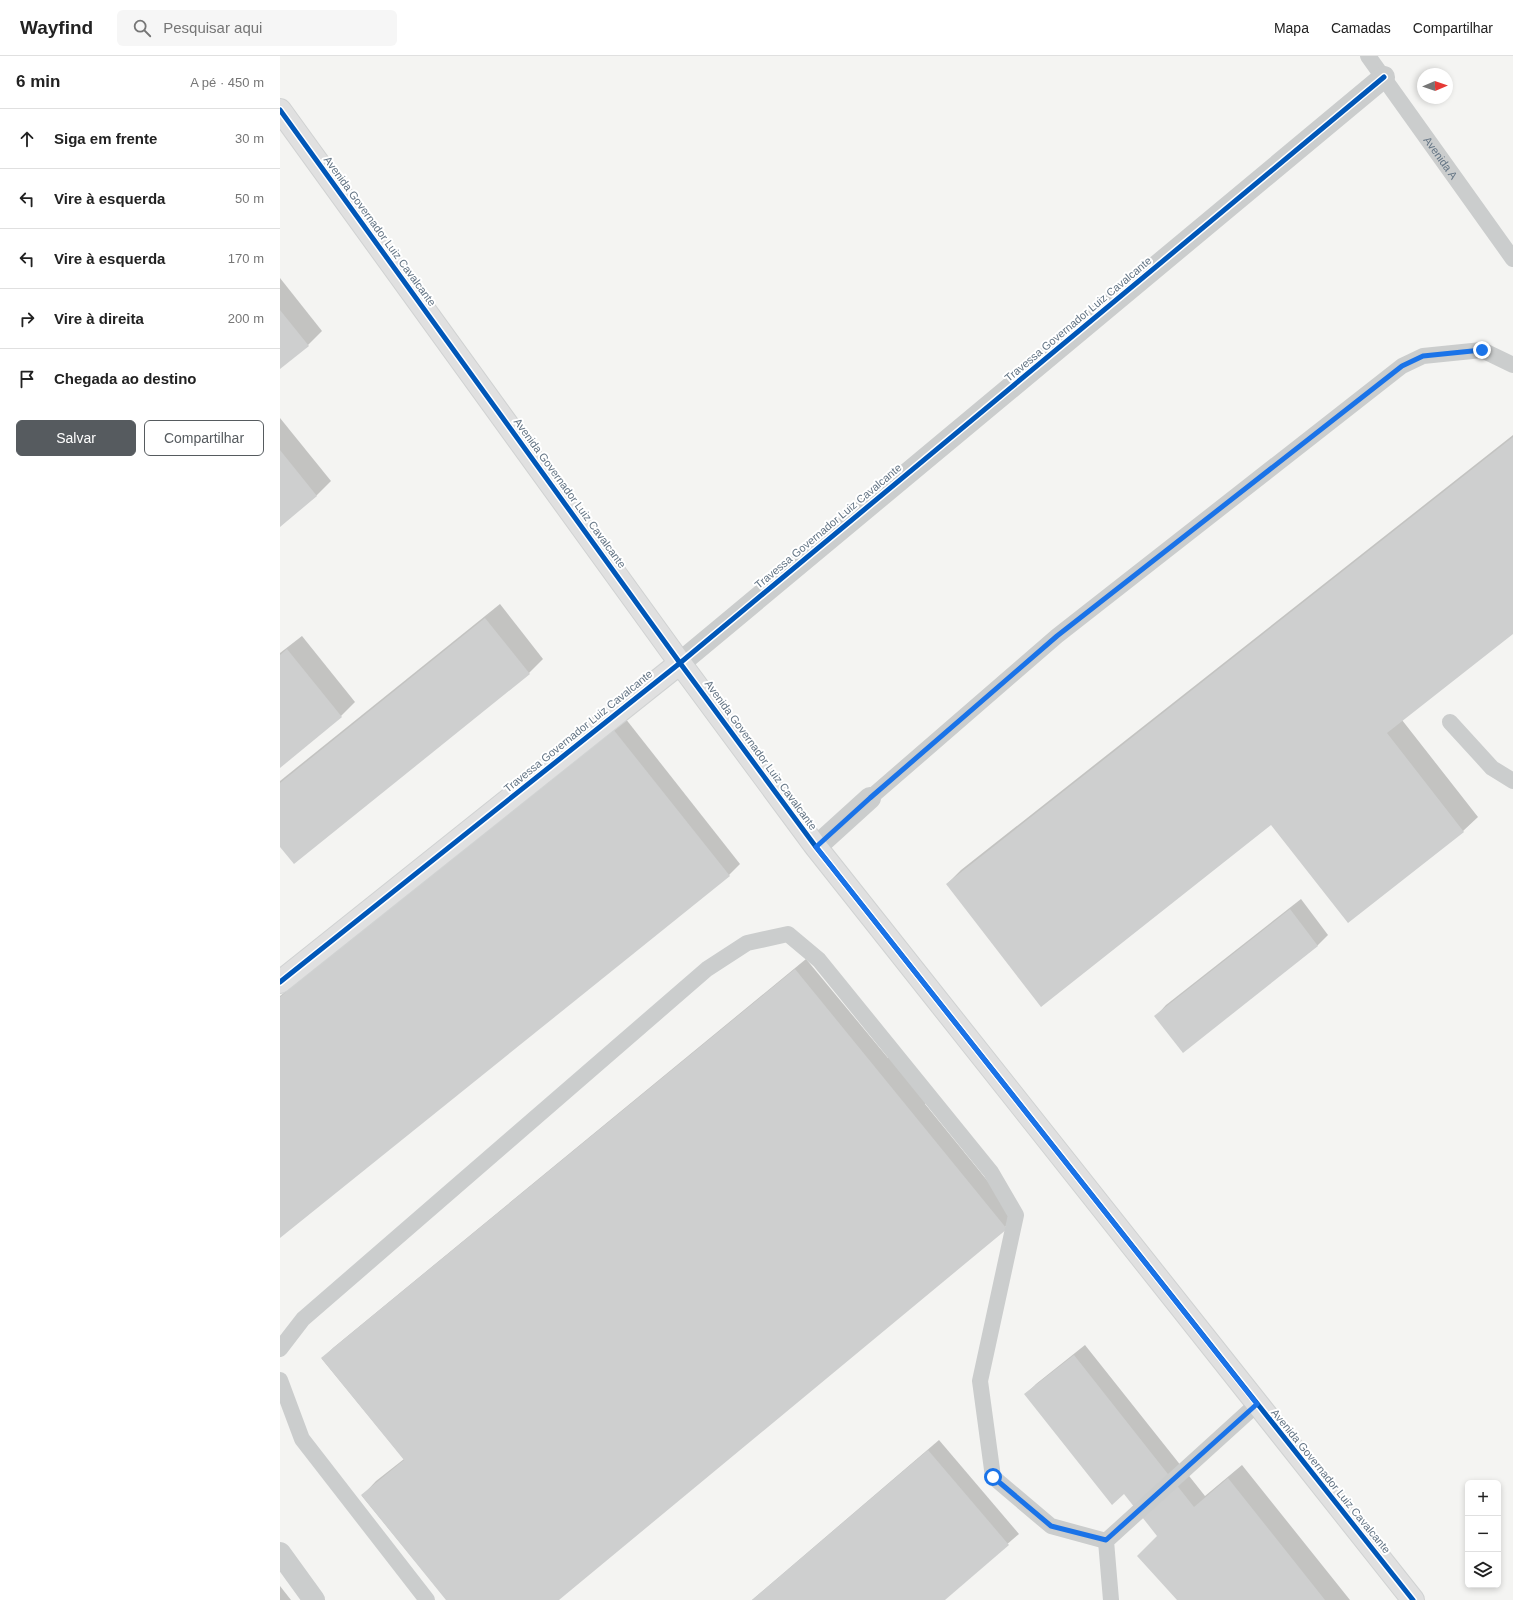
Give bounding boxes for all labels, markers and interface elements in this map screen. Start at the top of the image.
search box [117,10,397,46]
text: Wayfind [20,17,93,38]
icon: search [131,17,153,39]
text: Pesquisar aqui [163,19,262,36]
text: Mapa [1274,20,1309,36]
text: Camadas [1331,20,1391,36]
text: Compartilhar [1413,20,1493,36]
north arrow [1417,68,1453,104]
text: 6 min [16,72,60,91]
text: A pé · 450 m [190,75,264,90]
icon: ahead [16,128,38,150]
text: Siga em frente [54,130,157,147]
text: 30 m [235,131,264,146]
street label: Avenida A [1421,134,1460,182]
street label: Avenida Governador Luiz Cavalcante [322,154,438,308]
icon: left [16,188,38,210]
text: Vire à esquerda [54,190,165,207]
text: 50 m [235,191,264,206]
icon: left [16,248,38,270]
text: Vire à esquerda [54,250,165,267]
text: 170 m [228,251,264,266]
street label: Travessa Governador Luiz Cavalcante [1002,254,1154,384]
icon: right [16,308,38,330]
text: Vire à direita [54,310,144,327]
text: 200 m [228,311,264,326]
route end [1473,341,1491,359]
icon: arrive [16,368,38,390]
text: Chegada ao destino [54,370,197,387]
street label: Avenida Governador Luiz Cavalcante [512,416,628,570]
button: Salvar [16,420,136,456]
button: Compartilhar [144,420,264,456]
street label: Travessa Governador Luiz Cavalcante [752,461,904,591]
street label: Travessa Governador Luiz Cavalcante [501,667,655,795]
street label: Avenida Governador Luiz Cavalcante [703,678,819,832]
street label: Avenida Governador Luiz Cavalcante [1269,1406,1393,1556]
route start [984,1468,1002,1486]
map controls [1465,1480,1501,1588]
button: + [1465,1480,1501,1516]
button: − [1465,1516,1501,1552]
button: layers [1465,1552,1501,1588]

